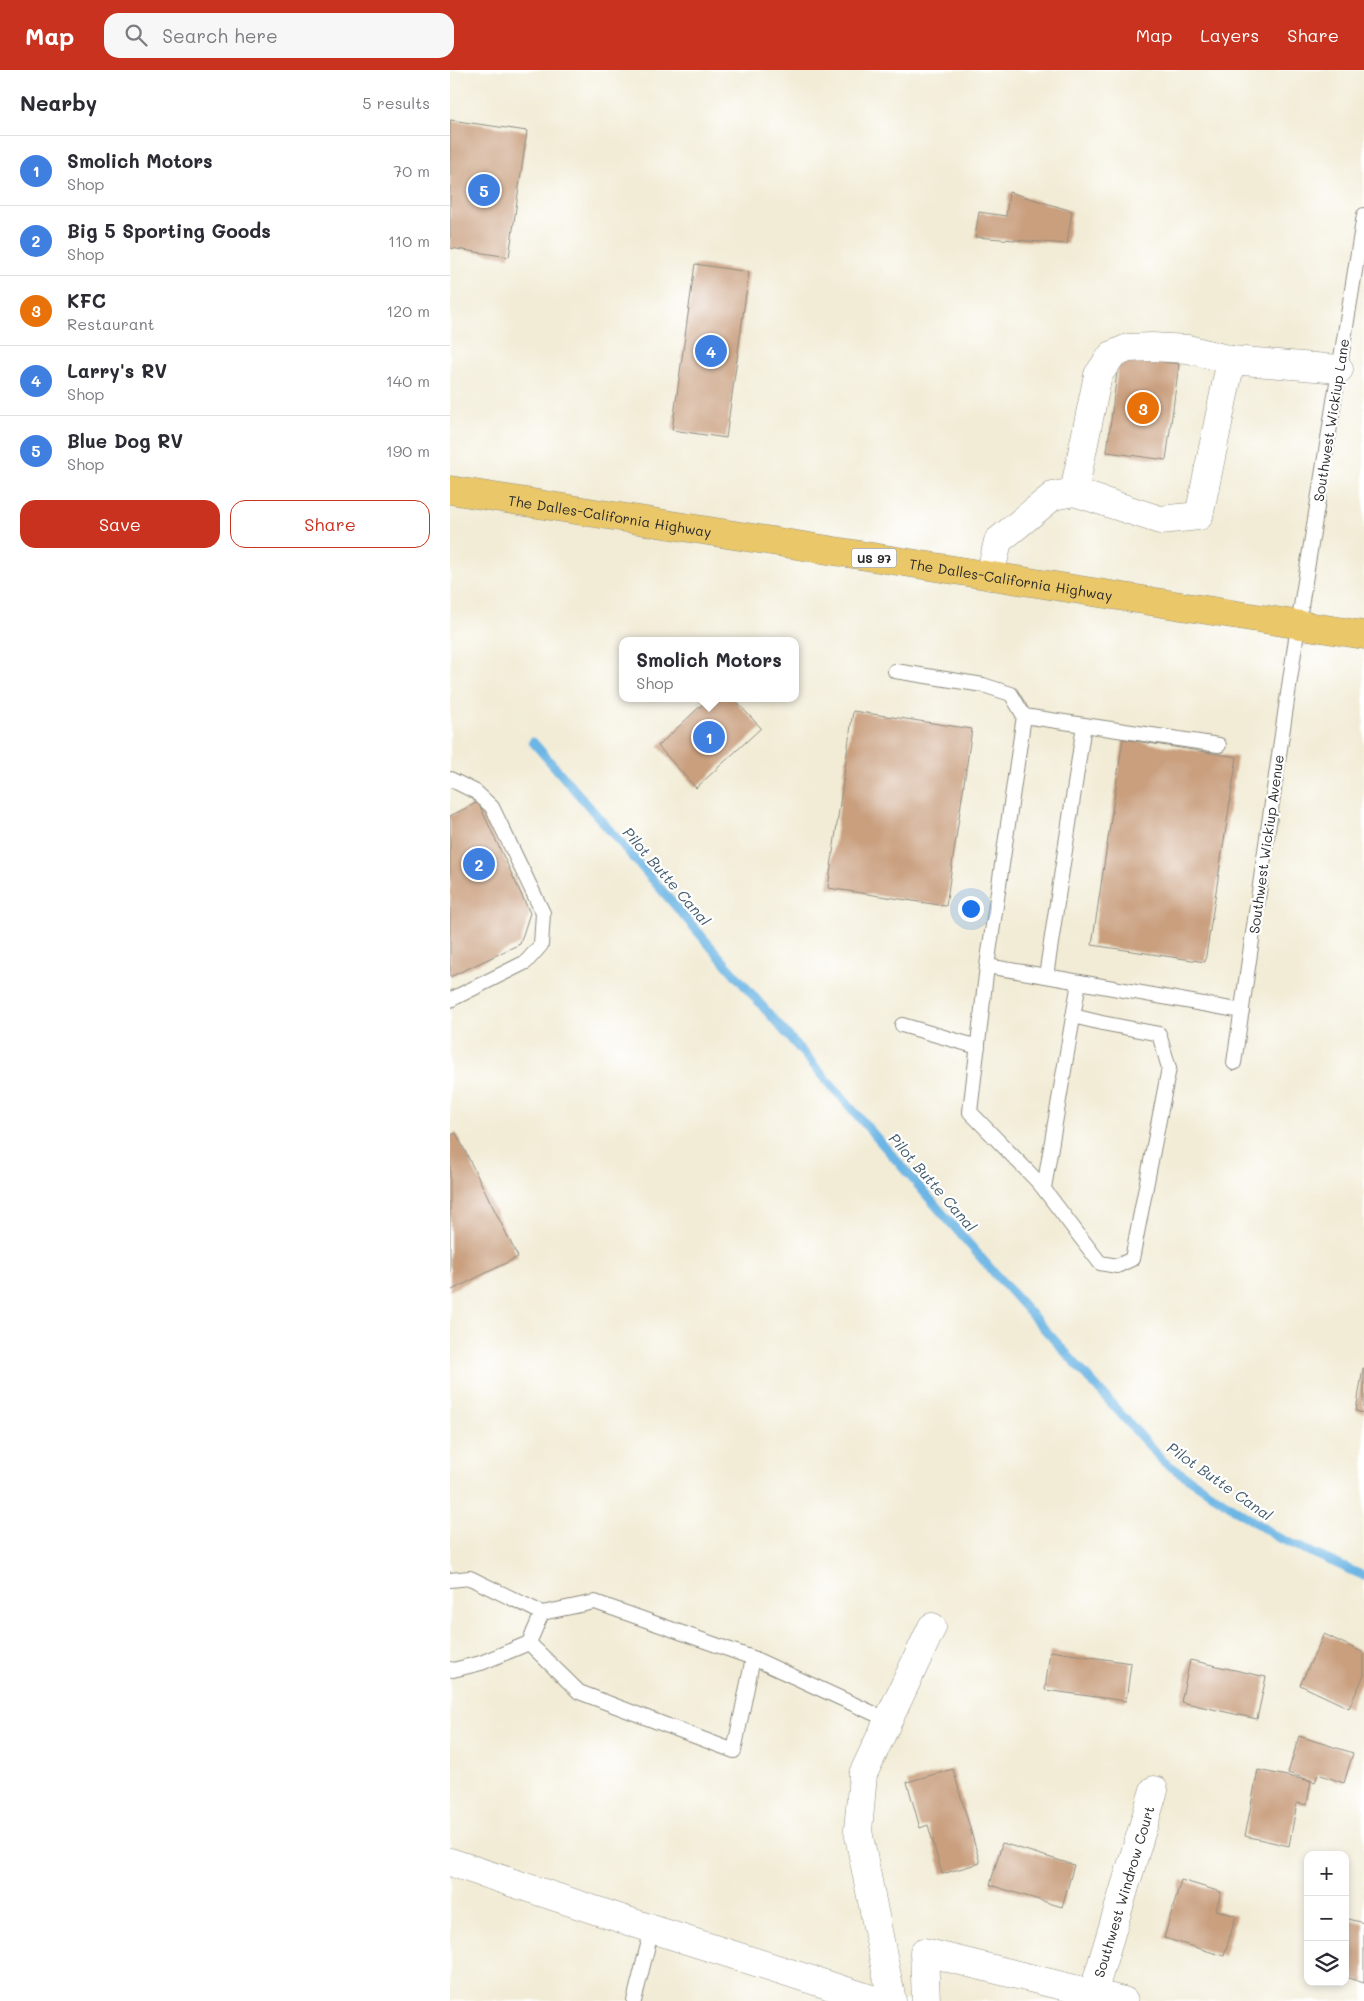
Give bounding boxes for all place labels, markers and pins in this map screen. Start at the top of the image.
pin: 5 [468,171,500,209]
pin: 4 [695,332,727,370]
pin: 3 [1127,389,1159,427]
pin: 1 [693,718,725,756]
pin: 2 [463,845,495,883]

